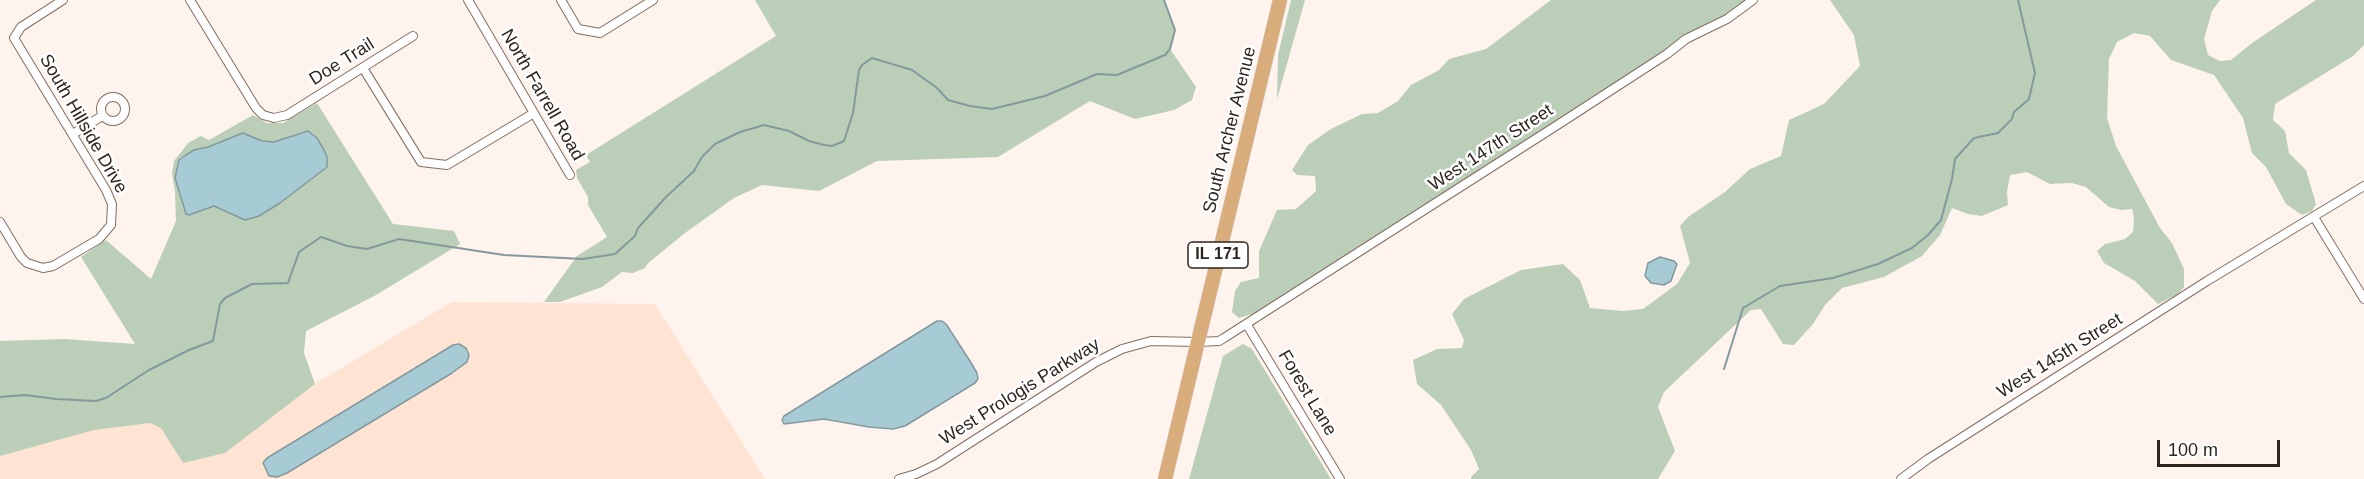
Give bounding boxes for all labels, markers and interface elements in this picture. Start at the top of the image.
street label: North Farrell Road [496,25,588,165]
street label: Doe Trail [306,34,378,90]
street label: South Archer Avenue [1199,45,1261,215]
street label: South Hillside Drive [34,51,132,197]
street label: West 147th Street [1425,100,1557,196]
road number: IL 171 [1188,242,1248,268]
street label: West 145th Street [1993,309,2127,403]
street label: West Prologis Parkway [936,334,1104,450]
street label: Forest Lane [1273,346,1341,440]
scale bar [2160,428,2283,466]
text: 100 m [2168,440,2218,460]

